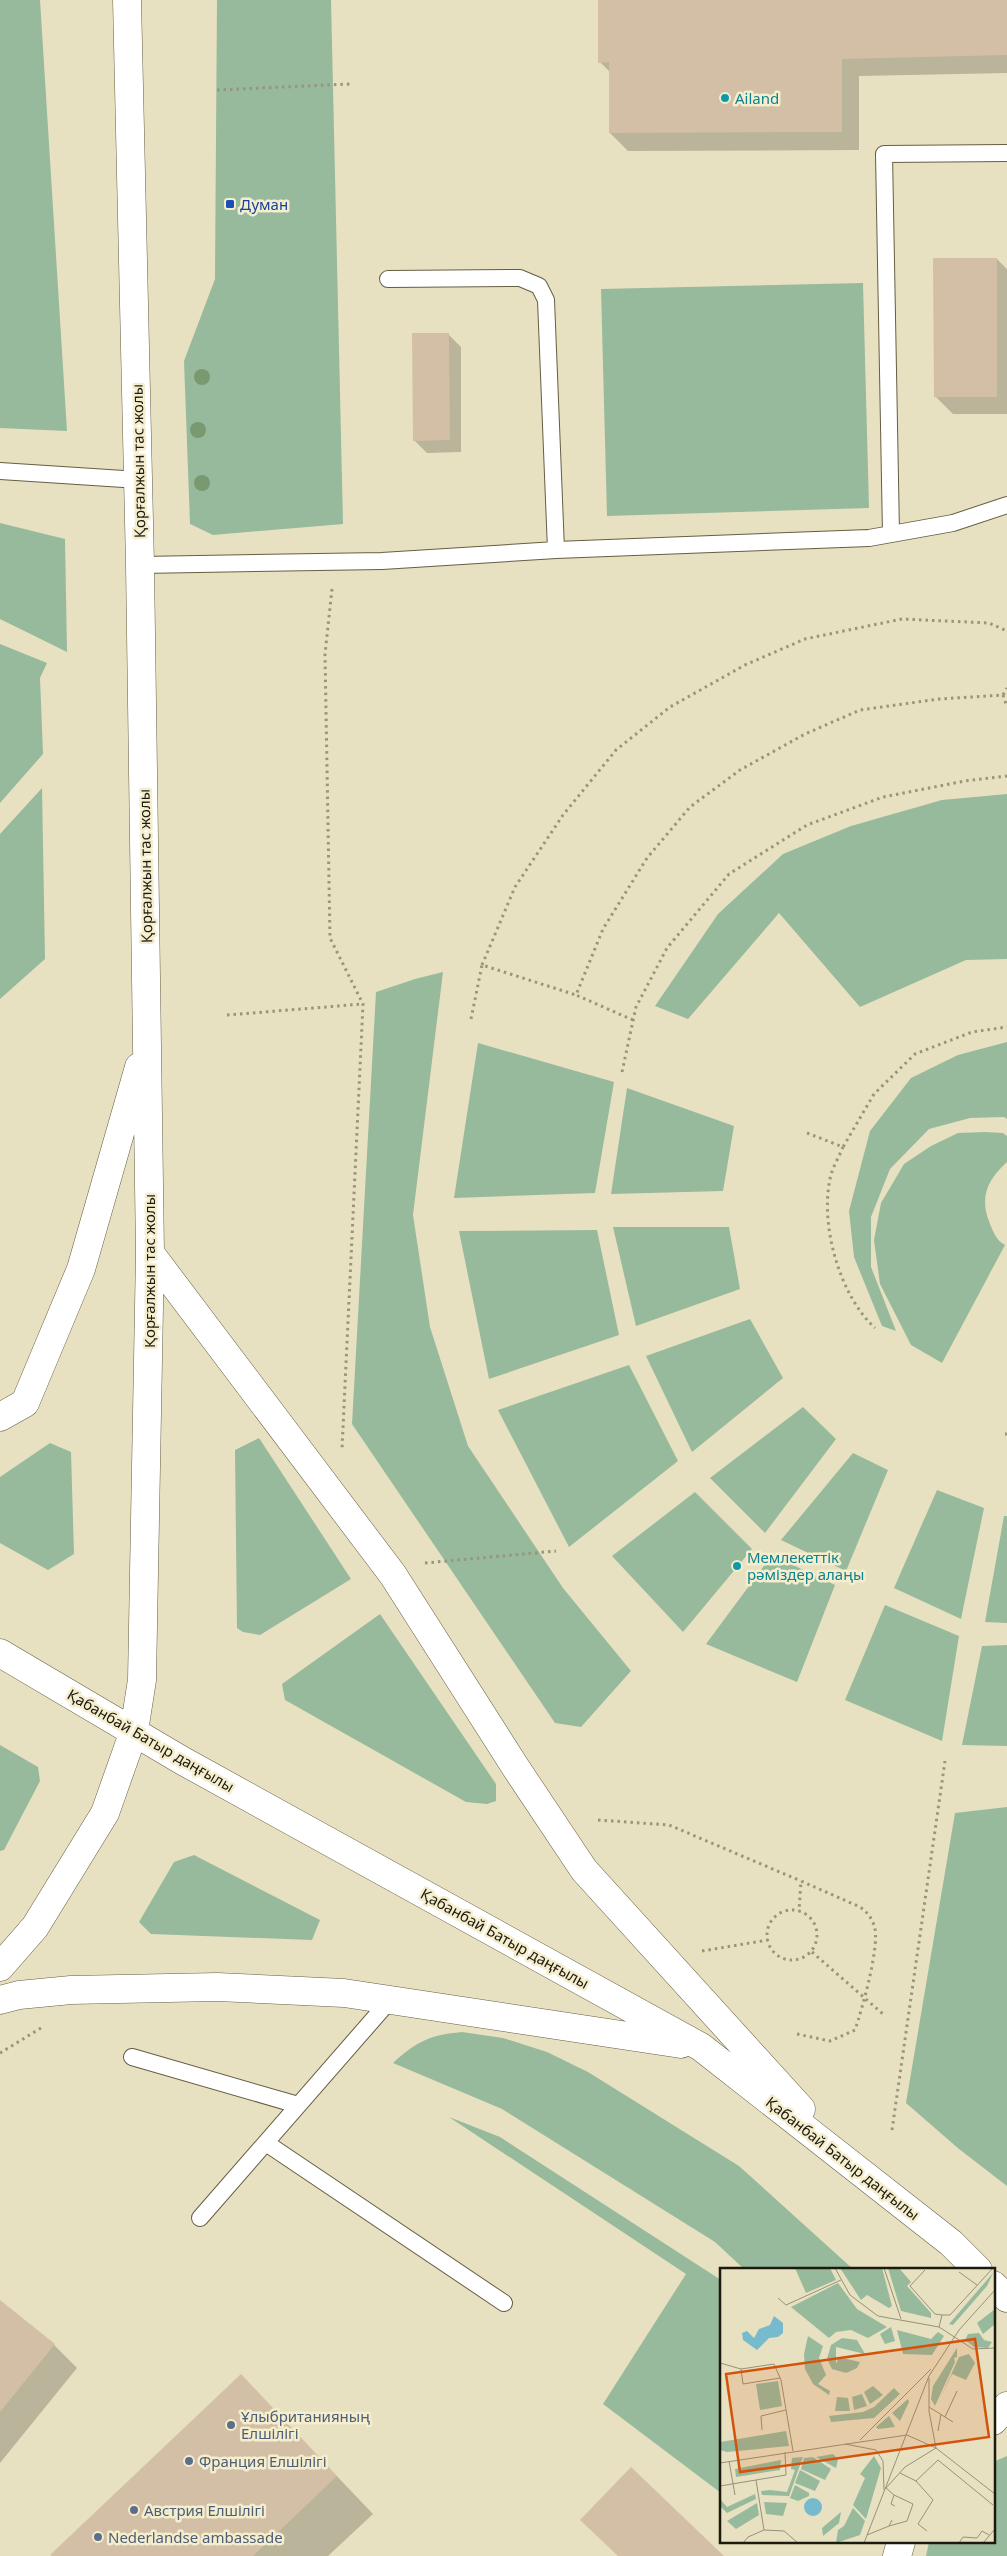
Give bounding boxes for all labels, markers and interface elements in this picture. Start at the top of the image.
place label: Ailand [735,88,779,108]
marker: Ailand [719,92,731,104]
place label: Думан [240,194,288,214]
marker: Думан [224,198,236,210]
street label: Қорғалжын тас жолы [127,384,149,538]
street label: Қорғалжын тас жолы [134,789,156,943]
street label: Қорғалжын тас жолы [139,1194,159,1348]
place label: Мемлекеттік рәміздер алаңы [747,1547,864,1584]
marker: Мемлекеттік рәміздер алаңы [731,1560,743,1572]
street label: Қабанбай Батыр даңғылы [64,1684,238,1796]
street label: Қабанбай Батыр даңғылы [417,1883,593,1993]
street label: Қабанбай Батыр даңғылы [762,2092,924,2224]
inset map [720,2268,994,2544]
place label: Ұлыбританияның Елшілігі [241,2406,370,2443]
marker: Ұлыбританияның Елшілігі [225,2419,237,2431]
place label: Франция Елшілігі [199,2451,327,2471]
marker: Франция Елшілігі [183,2455,195,2467]
place label: Австрия Елшілігі [144,2500,265,2520]
marker: Австрия Елшілігі [128,2504,140,2516]
place label: Nederlandse ambassade [108,2527,283,2547]
marker: Nederlandse ambassade [92,2531,104,2543]

